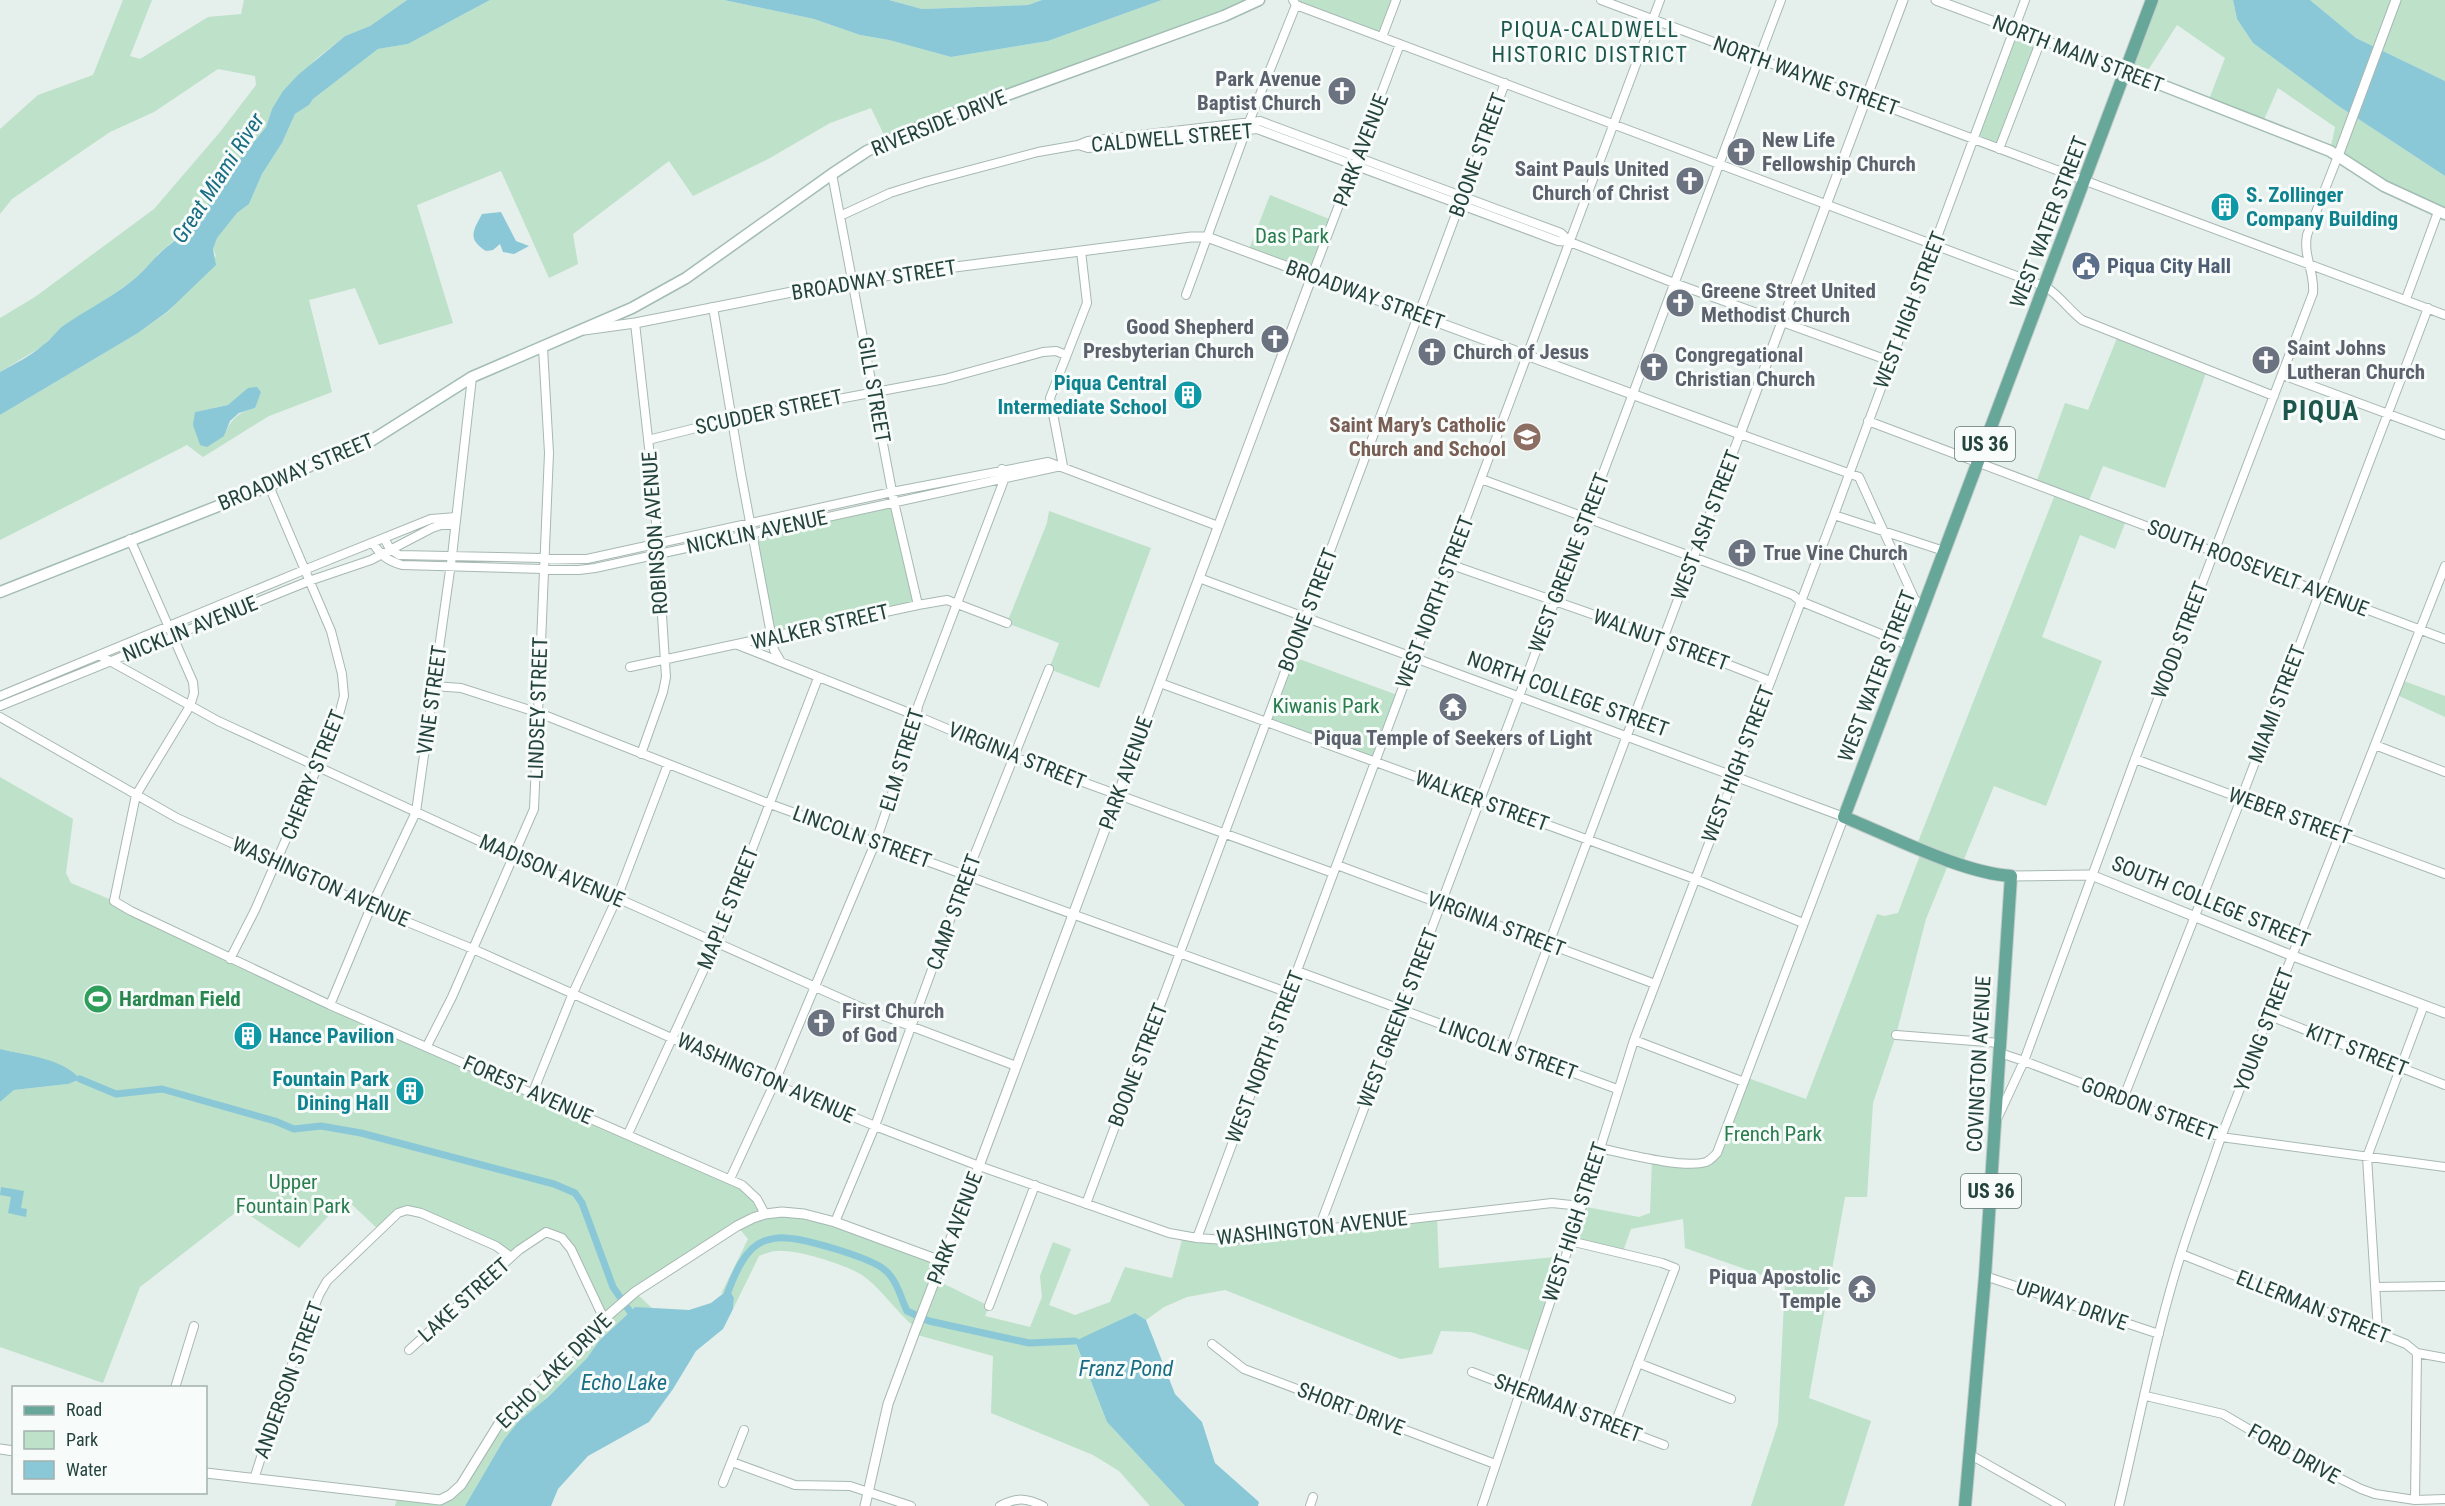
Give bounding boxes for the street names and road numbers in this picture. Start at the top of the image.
street label: NORTH MAIN STREET [1989,10,2167,98]
street label: NORTH WAYNE STREET [1710,31,1902,121]
street label: RIVERSIDE DRIVE [868,85,1010,161]
street label: PARK AVENUE [1329,90,1393,210]
street label: BOONE STREET [1444,90,1512,220]
street label: CALDWELL STREET [1090,119,1254,157]
street label: WEST WATER STREET [2005,133,2093,311]
street label: WEST HIGH STREET [1869,228,1951,392]
street label: BROADWAY STREET [790,255,958,305]
street label: BROADWAY STREET [1283,255,1447,335]
street label: GILL STREET [853,335,895,445]
street label: SCUDDER STREET [693,385,845,439]
road number: US 36 [1955,427,2015,461]
street label: BROADWAY STREET [215,428,377,516]
street label: WEST ASH STREET [1666,447,1746,603]
street label: ROBINSON AVENUE [637,451,673,615]
street label: WEST GREENE STREET [1524,470,1614,656]
street label: NICKLIN AVENUE [684,505,830,559]
street label: WEST NORTH STREET [1391,513,1479,691]
street label: SOUTH ROOSEVELT AVENUE [2144,515,2372,621]
street label: BOONE STREET [1274,545,1343,675]
street label: WOOD STREET [2147,578,2213,702]
street label: WEST WATER STREET [1833,587,1921,765]
street label: NICKLIN AVENUE [119,591,261,667]
street label: WALKER STREET [749,599,891,654]
street label: WALNUT STREET [1590,604,1732,676]
street label: LINDSEY STREET [524,636,552,780]
street label: MIAMI STREET [2244,642,2311,766]
street label: VINE STREET [412,644,452,756]
street label: NORTH COLLEGE STREET [1464,646,1672,742]
street label: WEST HIGH STREET [1697,682,1779,846]
street label: CHERRY STREET [276,706,350,843]
street label: ELM STREET [875,706,929,814]
street label: PARK AVENUE [1094,713,1158,833]
street label: VIRGINIA STREET [945,717,1089,795]
street label: WALKER STREET [1412,766,1552,836]
street label: WEBER STREET [2225,783,2355,849]
street label: LINCOLN STREET [789,801,935,873]
street label: MADISON AVENUE [476,830,628,912]
street label: WASHINGTON AVENUE [228,832,414,932]
street label: MAPLE STREET [693,843,764,973]
street label: CAMP STREET [922,851,986,973]
street label: SOUTH COLLEGE STREET [2108,851,2314,953]
street label: VIRGINIA STREET [1423,887,1569,961]
street label: WEST GREENE STREET [1353,925,1443,1111]
street label: YOUNG STREET [2229,965,2299,1095]
street label: WEST NORTH STREET [1221,968,1309,1146]
street label: COVINGTON AVENUE [1962,975,1996,1153]
street label: BOONE STREET [1104,1000,1173,1130]
street label: LINCOLN STREET [1435,1013,1581,1085]
street label: KITT STREET [2303,1019,2412,1081]
street label: WASHINGTON AVENUE [673,1028,859,1128]
street label: FOREST AVENUE [460,1051,596,1129]
street label: GORDON STREET [2078,1072,2220,1146]
street label: WEST HIGH STREET [1538,1139,1612,1305]
street label: PARK AVENUE [923,1168,987,1288]
road number: US 36 [1961,1174,2021,1208]
street label: WASHINGTON AVENUE [1215,1206,1409,1250]
street label: LAKE STREET [414,1253,514,1347]
street label: ELLERMAN STREET [2233,1265,2393,1349]
street label: UPWAY DRIVE [2013,1275,2131,1335]
street label: ANDERSON STREET [250,1298,329,1462]
street label: ECHO LAKE DRIVE [492,1309,616,1433]
street label: SHERMAN STREET [1491,1369,1645,1447]
street label: SHORT DRIVE [1294,1378,1408,1440]
street label: FORD DRIVE [2244,1419,2344,1489]

